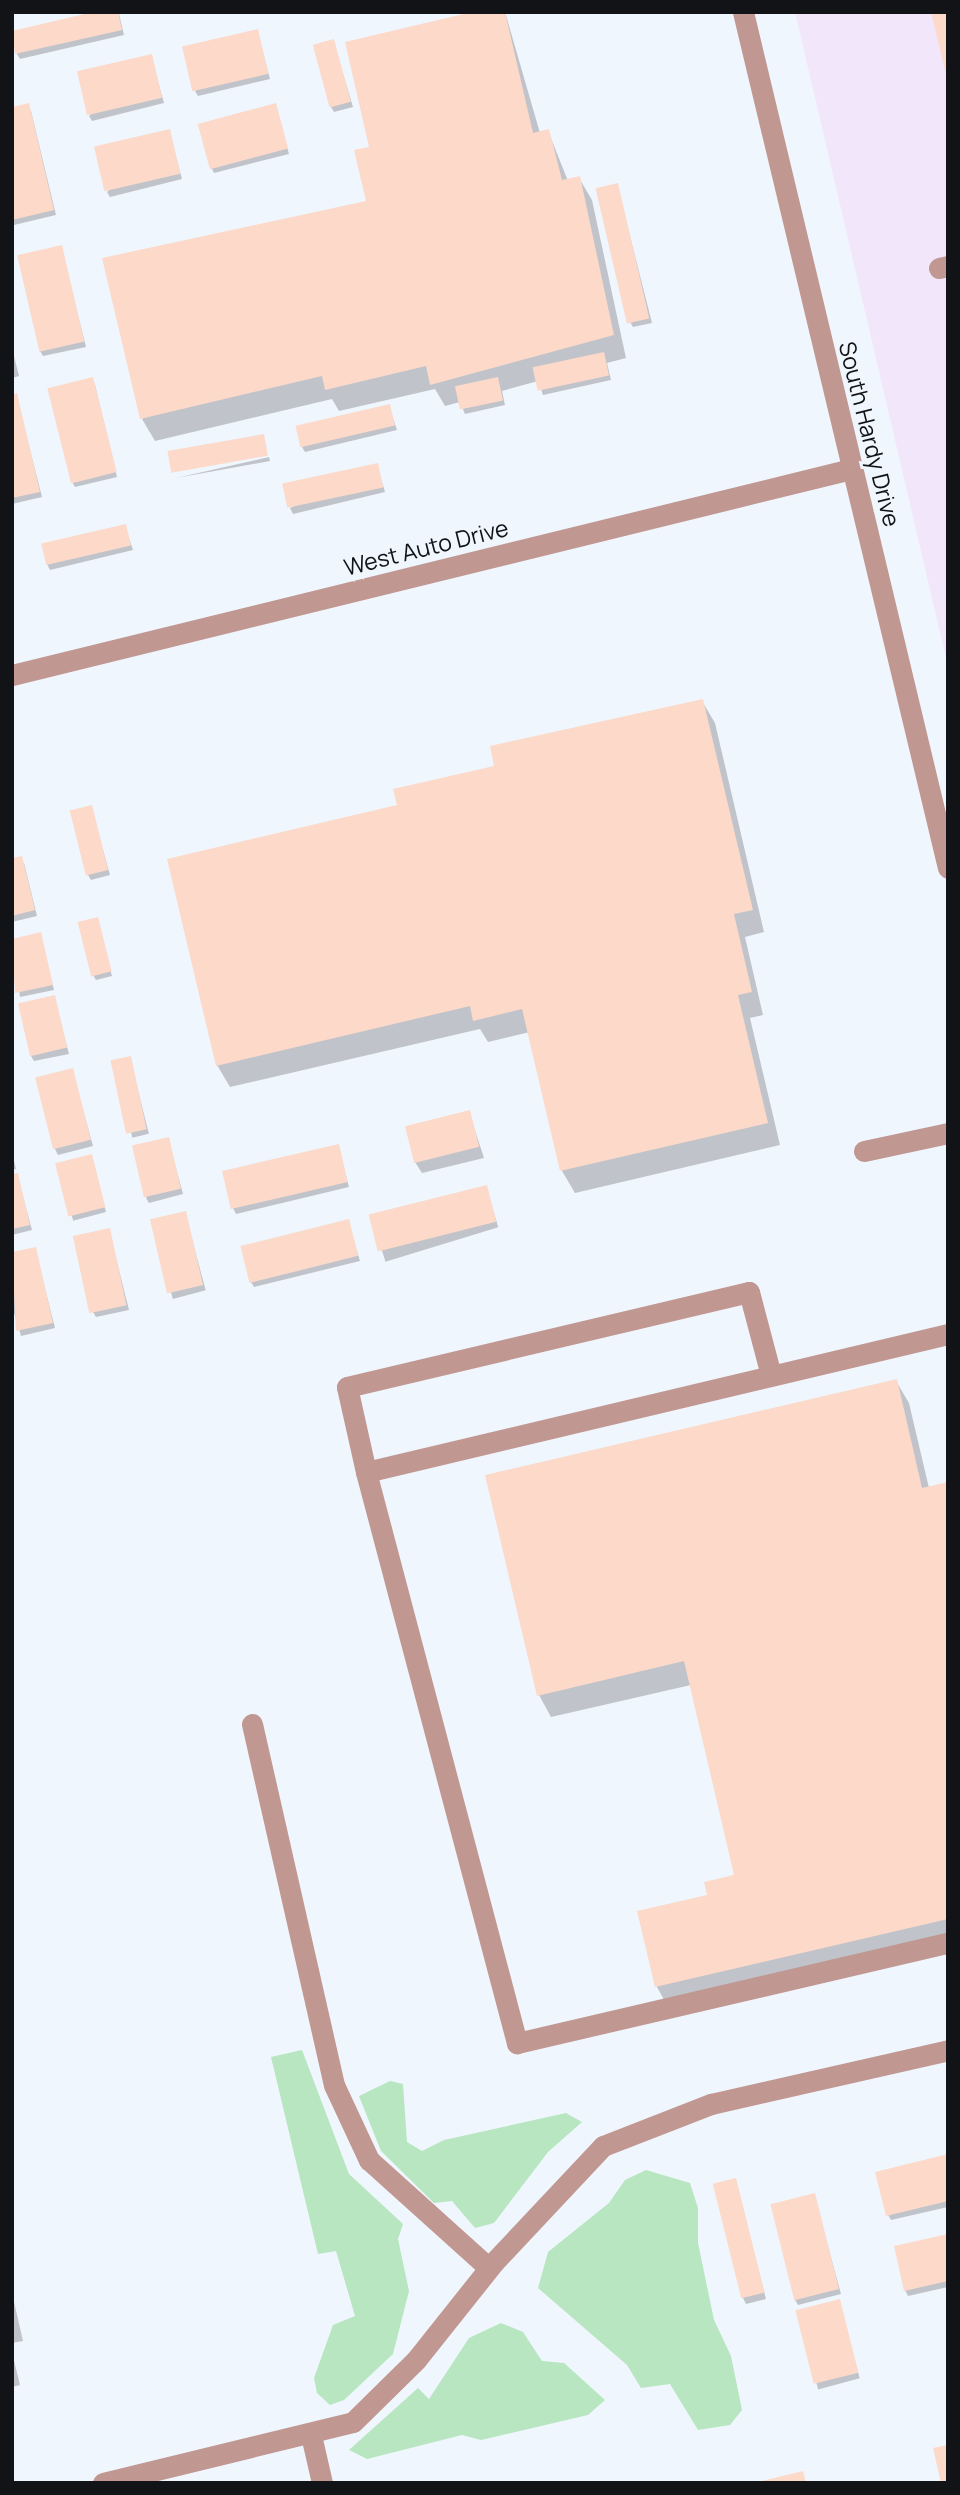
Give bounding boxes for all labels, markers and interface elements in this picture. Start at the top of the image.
street label: South Hardy Drive [834,339,906,529]
street label: West Auto Drive [341,513,511,581]

